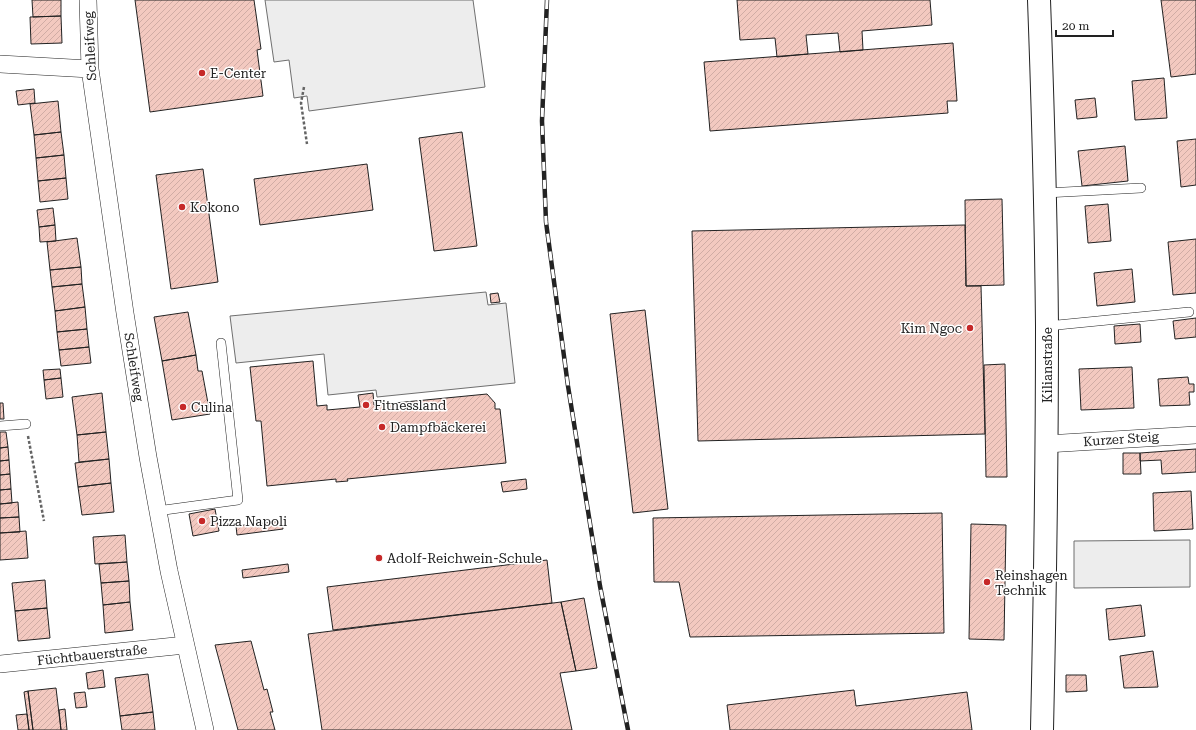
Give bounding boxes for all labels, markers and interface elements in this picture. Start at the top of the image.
street label: Schleifweg [81,10,99,81]
scale bar [1056,12,1113,38]
text: 20 m [1062,19,1089,33]
place label: E-Center [210,66,267,81]
marker: E-Center [197,68,207,78]
place label: Kokono [190,200,239,215]
marker: Kokono [177,202,187,212]
place label: Kim Ngoc [901,321,962,336]
marker: Kim Ngoc [965,323,975,333]
street label: Kilianstraße [1040,327,1055,403]
street label: Schleifweg [121,332,147,403]
place label: Fitnessland [374,398,447,413]
place label: Culina [191,400,232,415]
marker: Fitnessland [361,400,371,410]
marker: Culina [178,402,188,412]
place label: Dampfbäckerei [390,420,486,435]
marker: Dampfbäckerei [377,422,387,432]
street label: Kurzer Steig [1083,429,1160,449]
place label: Pizza Napoli [210,514,287,529]
marker: Pizza Napoli [197,516,207,526]
place label: Adolf-Reichwein-Schule [387,551,542,566]
marker: Adolf-Reichwein-Schule [374,553,384,563]
place label: Reinshagen Technik [995,568,1068,598]
marker: Reinshagen Technik [982,577,992,587]
street label: Füchtbauerstraße [36,642,148,668]

